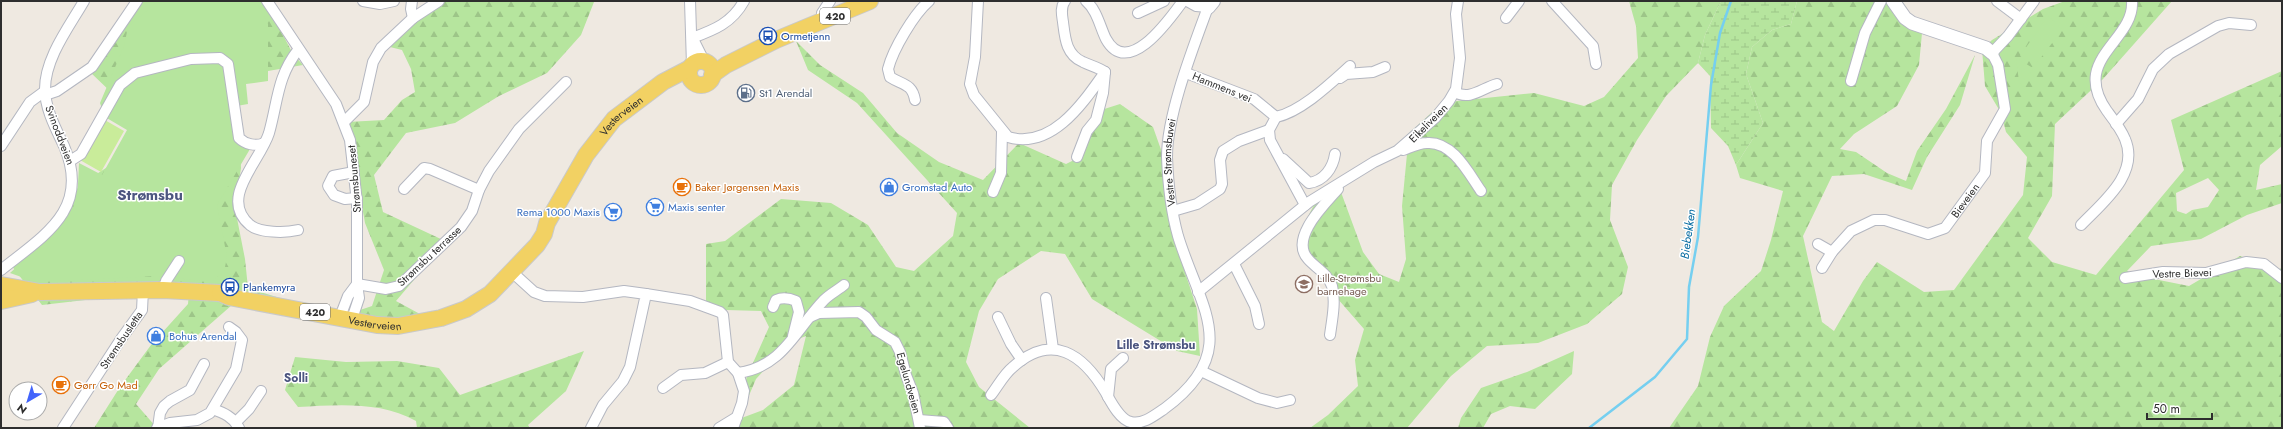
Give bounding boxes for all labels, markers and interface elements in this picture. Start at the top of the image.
road number: 420 [820,8,850,24]
bus stop icon: Ormetjenn [758,26,778,46]
place label: Ormetjenn [781,28,830,44]
street label: Hammens vei [1190,68,1254,106]
fuel station icon: St1 Arendal [736,83,756,103]
place label: St1 Arendal [759,85,812,101]
street label: Vesterveien [596,92,646,139]
street label: Eikeliveien [1405,100,1451,146]
street label: Svinoddveien [41,103,79,167]
street label: Vestre Strømsbuvei [1159,117,1180,208]
street label: Strømsbuneset [343,144,365,213]
cafe icon: Baker Jørgensen Maxis [672,177,692,197]
shop icon: Gromstad Auto [879,177,899,197]
place label: Baker Jørgensen Maxis [695,179,800,195]
place label: Gromstad Auto [902,179,972,195]
street label: Bieveien [1947,180,1983,221]
district label: Strømsbu [117,184,183,206]
supermarket icon: Maxis senter [645,197,665,217]
place label: Maxis senter [668,199,726,215]
supermarket icon: Rema 1000 Maxis [603,202,623,222]
place label: Rema 1000 Maxis [517,204,601,220]
water label: Biebekken [1676,208,1700,260]
street label: Strømsbu terrasse [393,222,465,290]
street label: Vestre Bievei [2152,264,2212,282]
place label: Lille-Strømsbu barnehage [1317,270,1381,299]
school or university icon: Lille-Strømsbu barnehage [1294,274,1314,294]
bus stop icon: Plankemyra [220,277,240,297]
place label: Plankemyra [243,279,295,295]
road number: 420 [300,304,330,320]
street label: Strømsbusletta [96,308,146,372]
street label: Vesterveien [347,312,403,334]
shop icon: Bohus Arendal [146,326,166,346]
place label: Bohus Arendal [169,328,237,344]
district label: Lille Strømsbu [1116,336,1196,354]
street label: Egelundveien [893,351,925,415]
district label: Solli [284,369,308,387]
cafe icon: Gørr Go Mad [51,375,71,395]
place label: Gørr Go Mad [74,377,138,393]
north arrow [8,381,48,421]
scale bar [2147,395,2212,421]
text: N [13,400,30,418]
text: 50 m [2153,400,2180,418]

